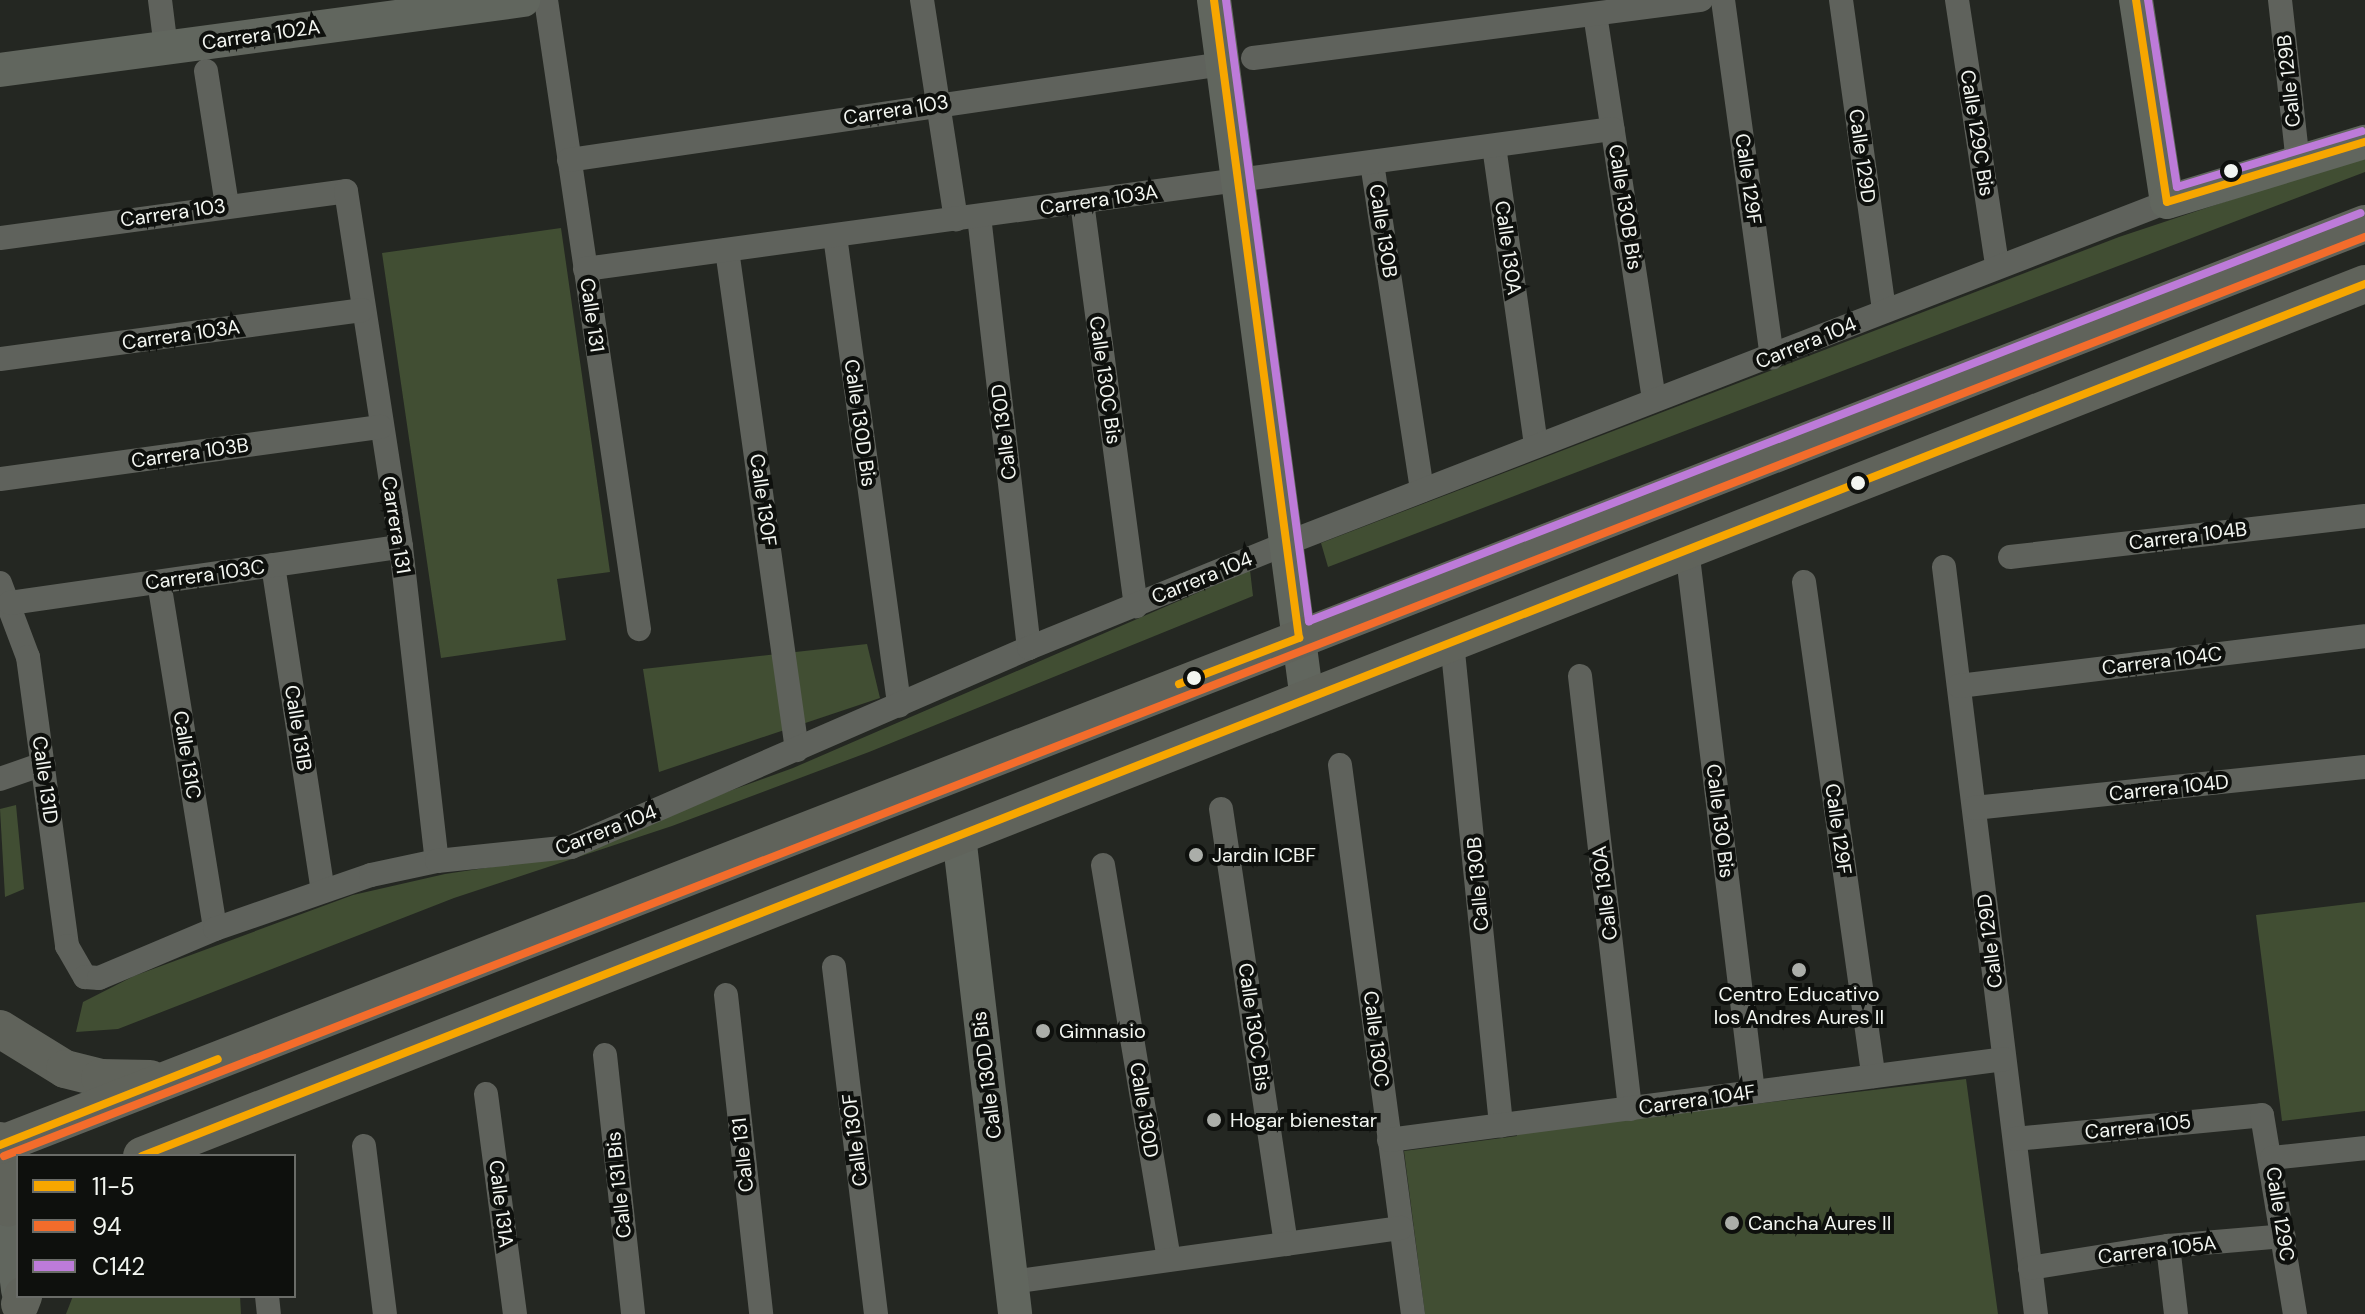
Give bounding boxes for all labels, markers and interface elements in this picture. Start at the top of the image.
street label: Carrera 102A [200,15,322,55]
street label: Calle 129B [2272,34,2306,128]
street label: Calle 129C Bis [1955,68,1999,198]
street label: Carrera 103 [842,90,950,130]
street label: Calle 129D [1844,107,1880,205]
street label: Calle 129F [1730,132,1766,226]
street label: Calle 130B Bis [1603,142,1647,272]
unlabelled marker [2223,163,2239,179]
street label: Carrera 103A [1038,180,1160,220]
street label: Calle 130B [1364,182,1402,280]
street label: Carrera 103 [119,194,227,232]
street label: Calle 130A [1490,199,1526,297]
street label: Calle 131 [575,276,609,354]
street label: Carrera 104 [1752,312,1860,374]
street label: Calle 130C Bis [1084,314,1126,446]
street label: Carrera 103A [120,315,242,355]
street label: Calle 130D Bis [839,358,881,488]
street label: Calle 130D [986,383,1022,481]
street label: Carrera 103B [130,433,250,473]
street label: Calle 130F [745,452,781,548]
street label: Carrera 131 [376,474,416,576]
unlabelled marker [1850,475,1866,491]
street label: Carrera 104B [2128,517,2248,555]
street label: Carrera 104 [1148,547,1256,609]
street label: Carrera 103C [144,555,266,595]
street label: Carrera 104C [2100,642,2224,680]
unlabelled marker [1186,670,1202,686]
street label: Calle 131B [279,683,317,773]
street label: Calle 131C [168,709,206,801]
street label: Calle 131D [27,734,63,826]
street label: Calle 130 Bis [1701,763,1739,879]
street label: Carrera 104D [2108,770,2230,806]
street label: Calle 129F [1820,782,1856,876]
street label: Carrera 104 [552,800,660,860]
street label: Calle 130B [1462,836,1494,932]
place label: Jardin ICBF [1212,843,1316,867]
street label: Calle 130A [1587,844,1623,942]
marker: Jardin ICBF [1187,846,1205,864]
street label: Calle 129D [1972,893,2008,989]
street label: Calle 130C Bis [1233,961,1275,1093]
marker: Centro Educativo los Andres Aures II [1790,961,1808,979]
place label: Centro Educativo los Andres Aures II [1714,982,1884,1029]
street label: Calle 130C [1358,989,1394,1089]
street label: Calle 130D Bis [967,1010,1007,1140]
place label: Gimnasio [1059,1019,1146,1043]
marker: Gimnasio [1034,1022,1052,1040]
street label: Calle 130D [1125,1061,1163,1159]
street label: Carrera 104F [1637,1080,1757,1120]
street label: Calle 130F [837,1092,873,1188]
place label: Hogar bienestar [1230,1108,1377,1132]
street label: Carrera 105 [2084,1109,2192,1145]
marker: Hogar bienestar [1205,1111,1223,1129]
street label: Calle 131 [727,1117,759,1193]
street label: Calle 131 Bis [601,1131,637,1239]
legend [16,1154,296,1298]
street label: Calle 131A [484,1159,518,1249]
street label: Calle 129C [2261,1165,2299,1263]
text: 11-5 [92,1171,135,1202]
text: 94 [92,1211,122,1242]
place label: Cancha Aures II [1748,1211,1891,1235]
marker: Cancha Aures II [1723,1214,1741,1232]
street label: Carrera 105A [2096,1231,2218,1269]
text: C142 [92,1251,145,1282]

